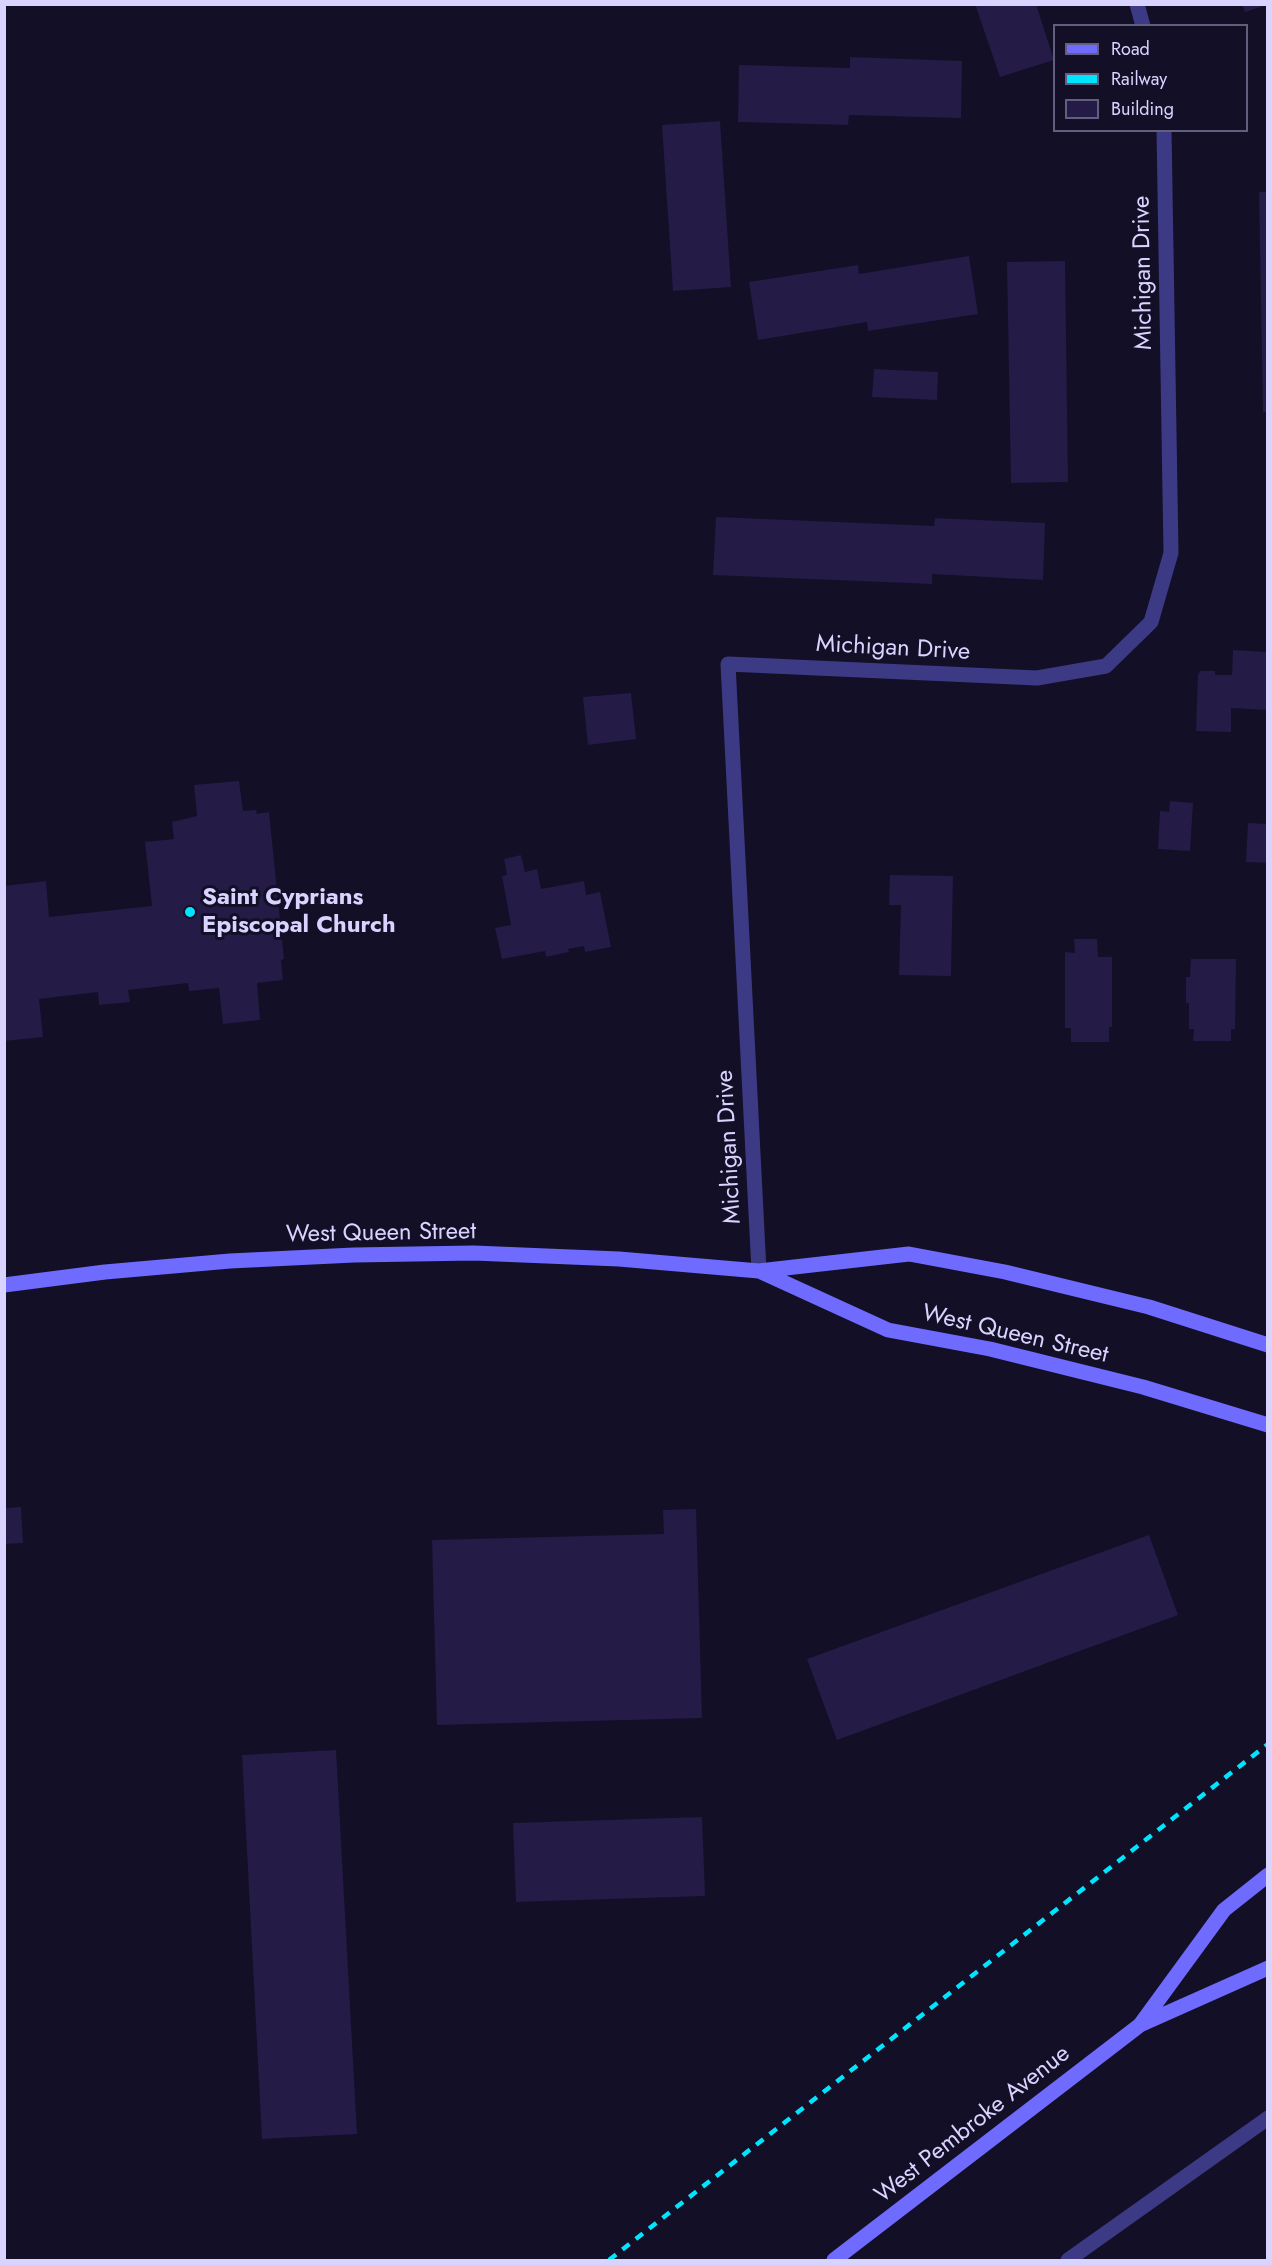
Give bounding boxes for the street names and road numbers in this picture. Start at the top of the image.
street label: Michigan Drive [1128,196,1160,350]
street label: Michigan Drive [815,631,971,667]
street label: Michigan Drive [712,1069,748,1225]
street label: West Queen Street [286,1218,476,1250]
street label: West Queen Street [919,1300,1111,1370]
street label: West Pembroke Avenue [870,2040,1076,2210]

